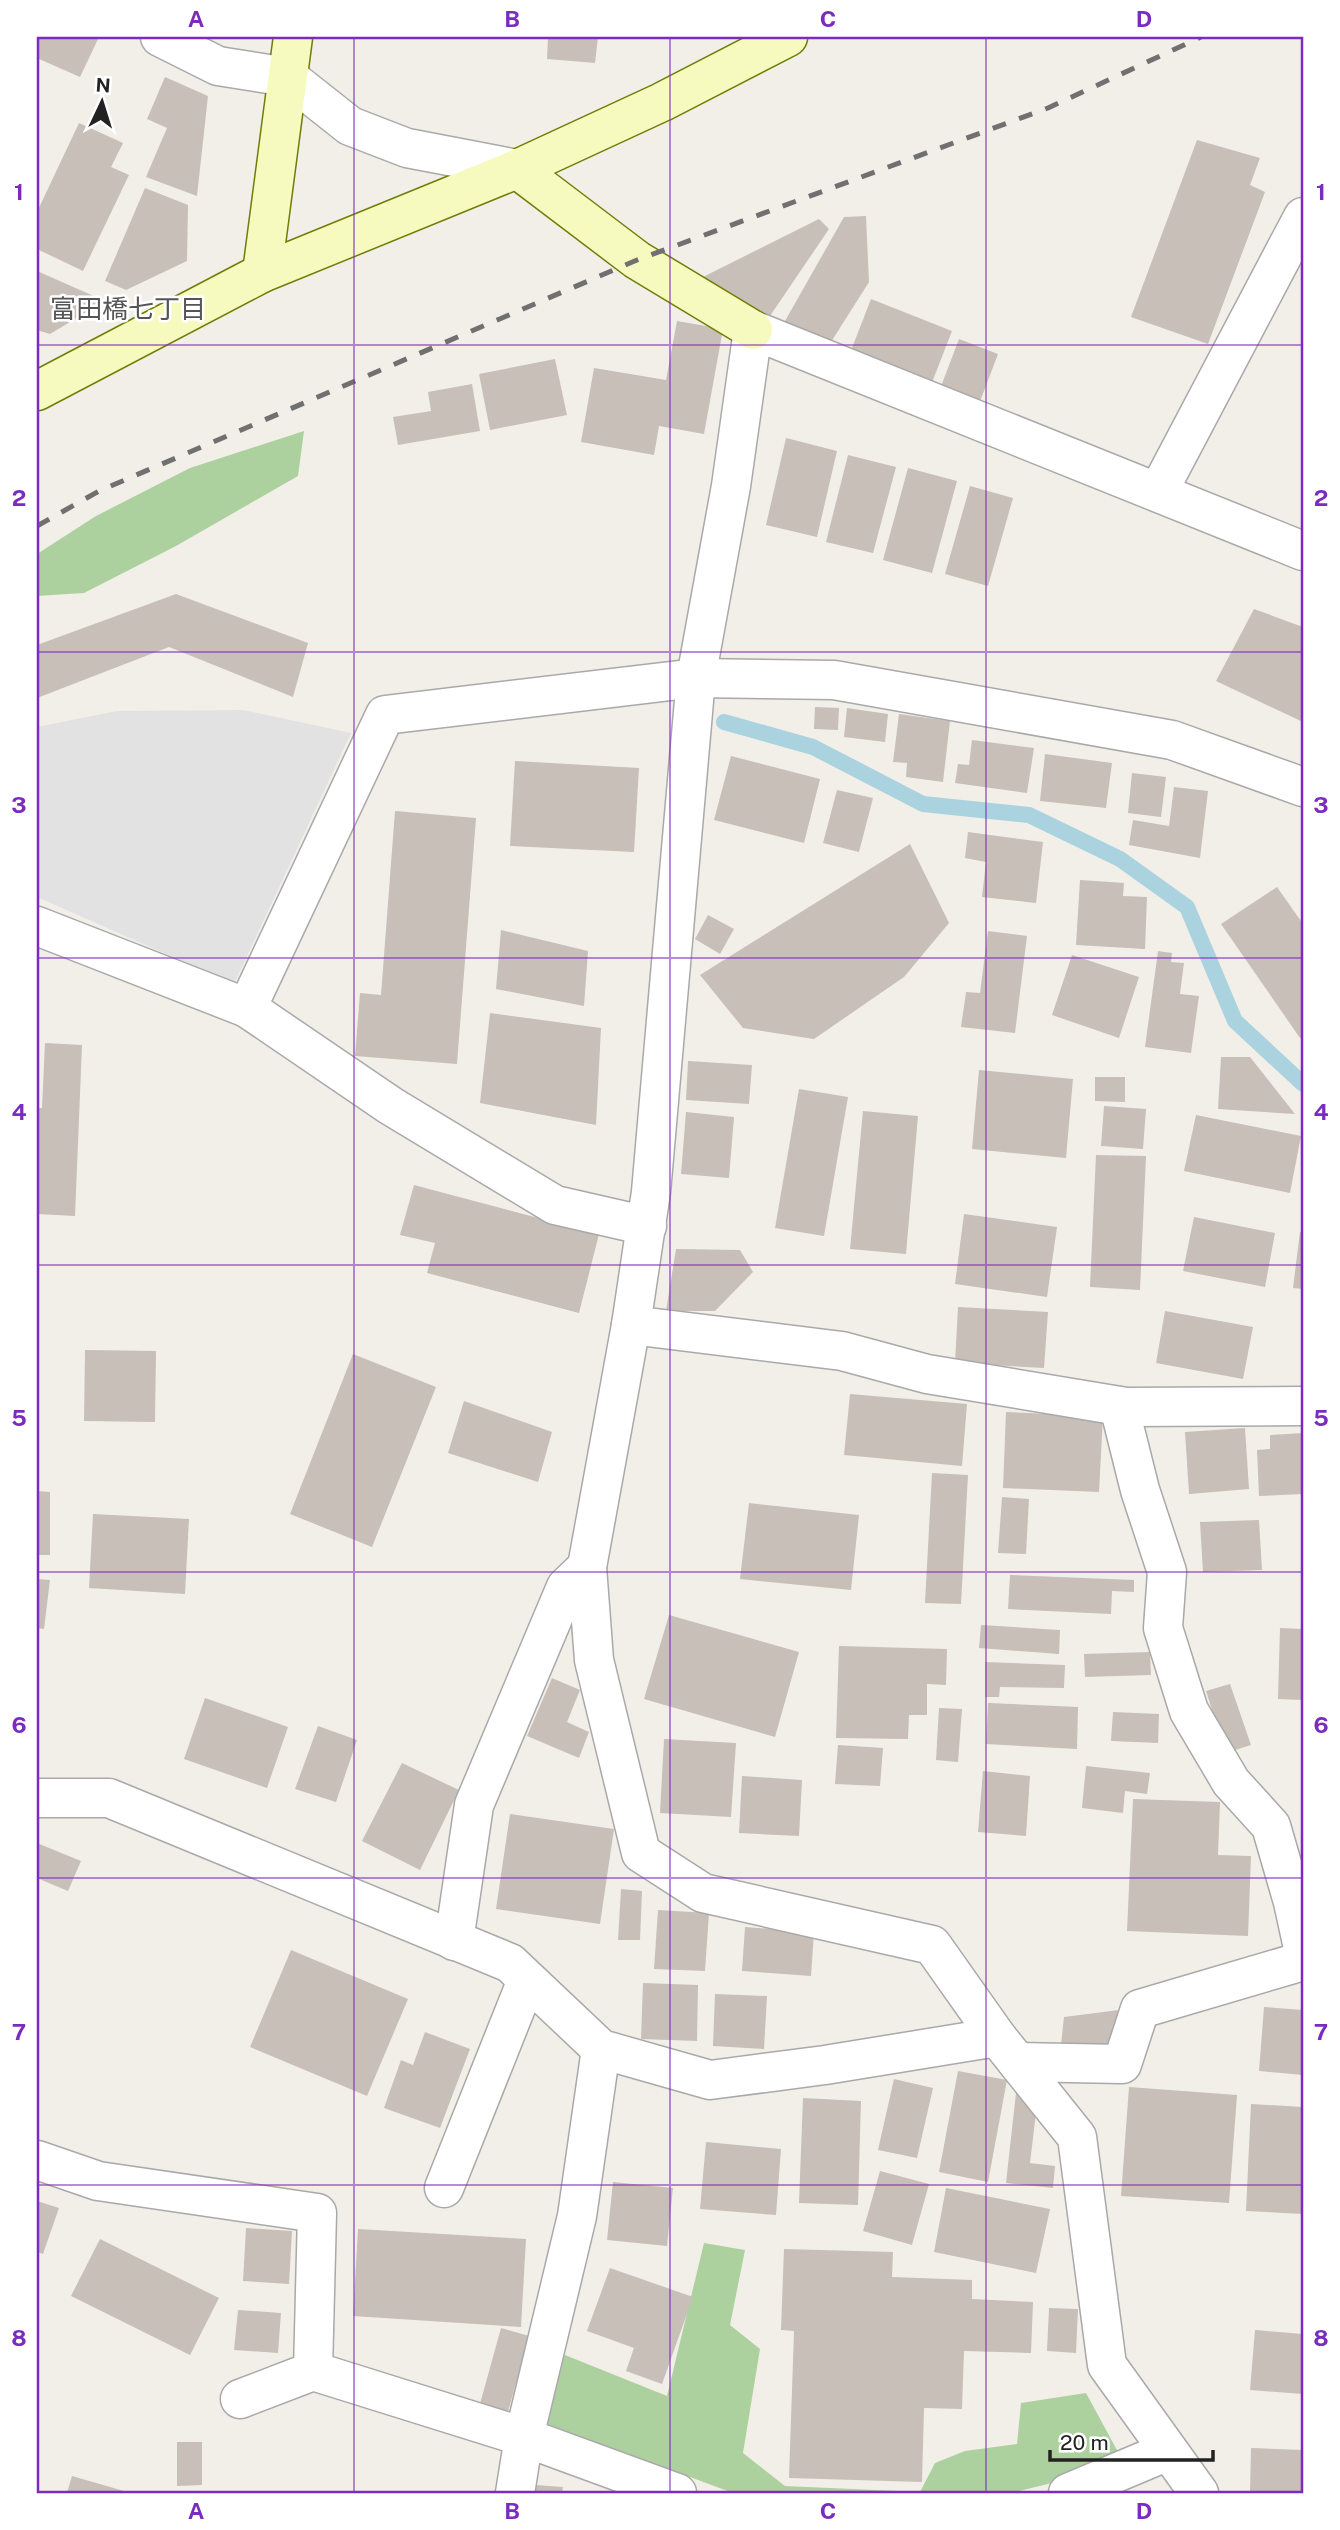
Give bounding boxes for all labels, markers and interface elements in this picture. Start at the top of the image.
text: A [188,5,205,32]
text: B [504,5,520,32]
text: C [820,5,836,32]
text: D [1136,5,1152,32]
north arrow [66,66,136,136]
text: N [95,74,111,97]
text: 1 [14,178,24,205]
text: 1 [1316,178,1326,205]
district label: 富田橋七丁目 [50,293,206,324]
text: 2 [12,484,26,511]
text: 2 [1314,484,1328,511]
text: 3 [11,791,27,818]
text: 3 [1313,791,1329,818]
text: 4 [11,1098,27,1125]
text: 4 [1313,1098,1329,1125]
text: 5 [11,1404,27,1431]
text: 5 [1313,1404,1329,1431]
text: 6 [11,1711,27,1738]
text: 6 [1313,1711,1329,1738]
text: 7 [12,2018,26,2045]
text: 7 [1314,2018,1328,2045]
text: 8 [11,2324,27,2351]
text: 8 [1313,2324,1329,2351]
scale bar [1050,2418,1212,2462]
text: 20 m [1060,2430,1109,2455]
text: A [188,2497,205,2524]
text: B [504,2497,520,2524]
text: C [820,2497,836,2524]
text: D [1136,2497,1152,2524]

